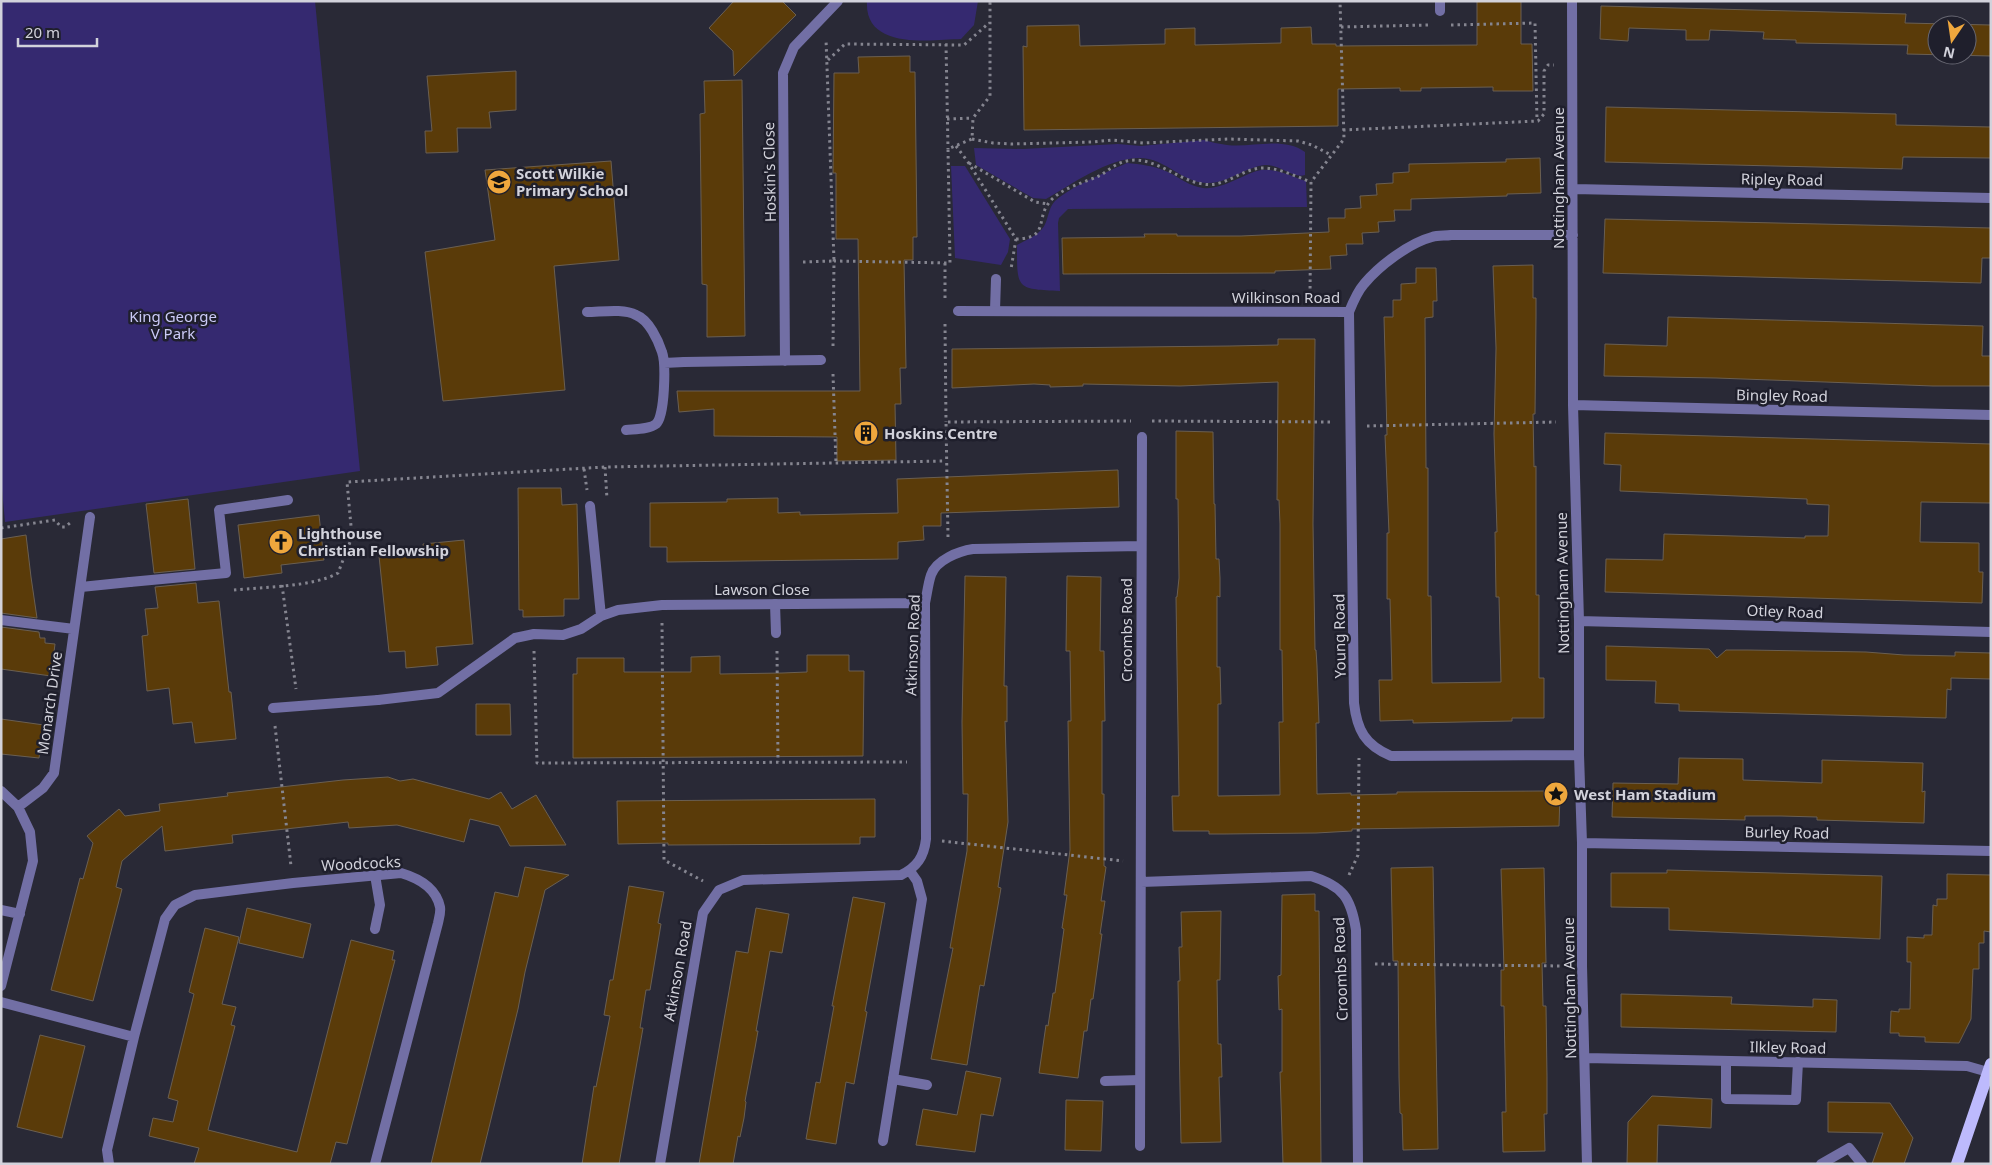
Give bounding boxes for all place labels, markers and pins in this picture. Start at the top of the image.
place label: Scott Wilkie Primary School [516,163,628,200]
school or university icon: Scott Wilkie Primary School [486,169,512,195]
building icon: Hoskins Centre [853,420,879,446]
place label: Hoskins Centre [884,423,998,443]
place label: Lighthouse Christian Fellowship [298,523,449,560]
church icon: Lighthouse Christian Fellowship [268,529,294,555]
place icon: West Ham Stadium [1543,781,1569,807]
place label: West Ham Stadium [1574,784,1716,804]

